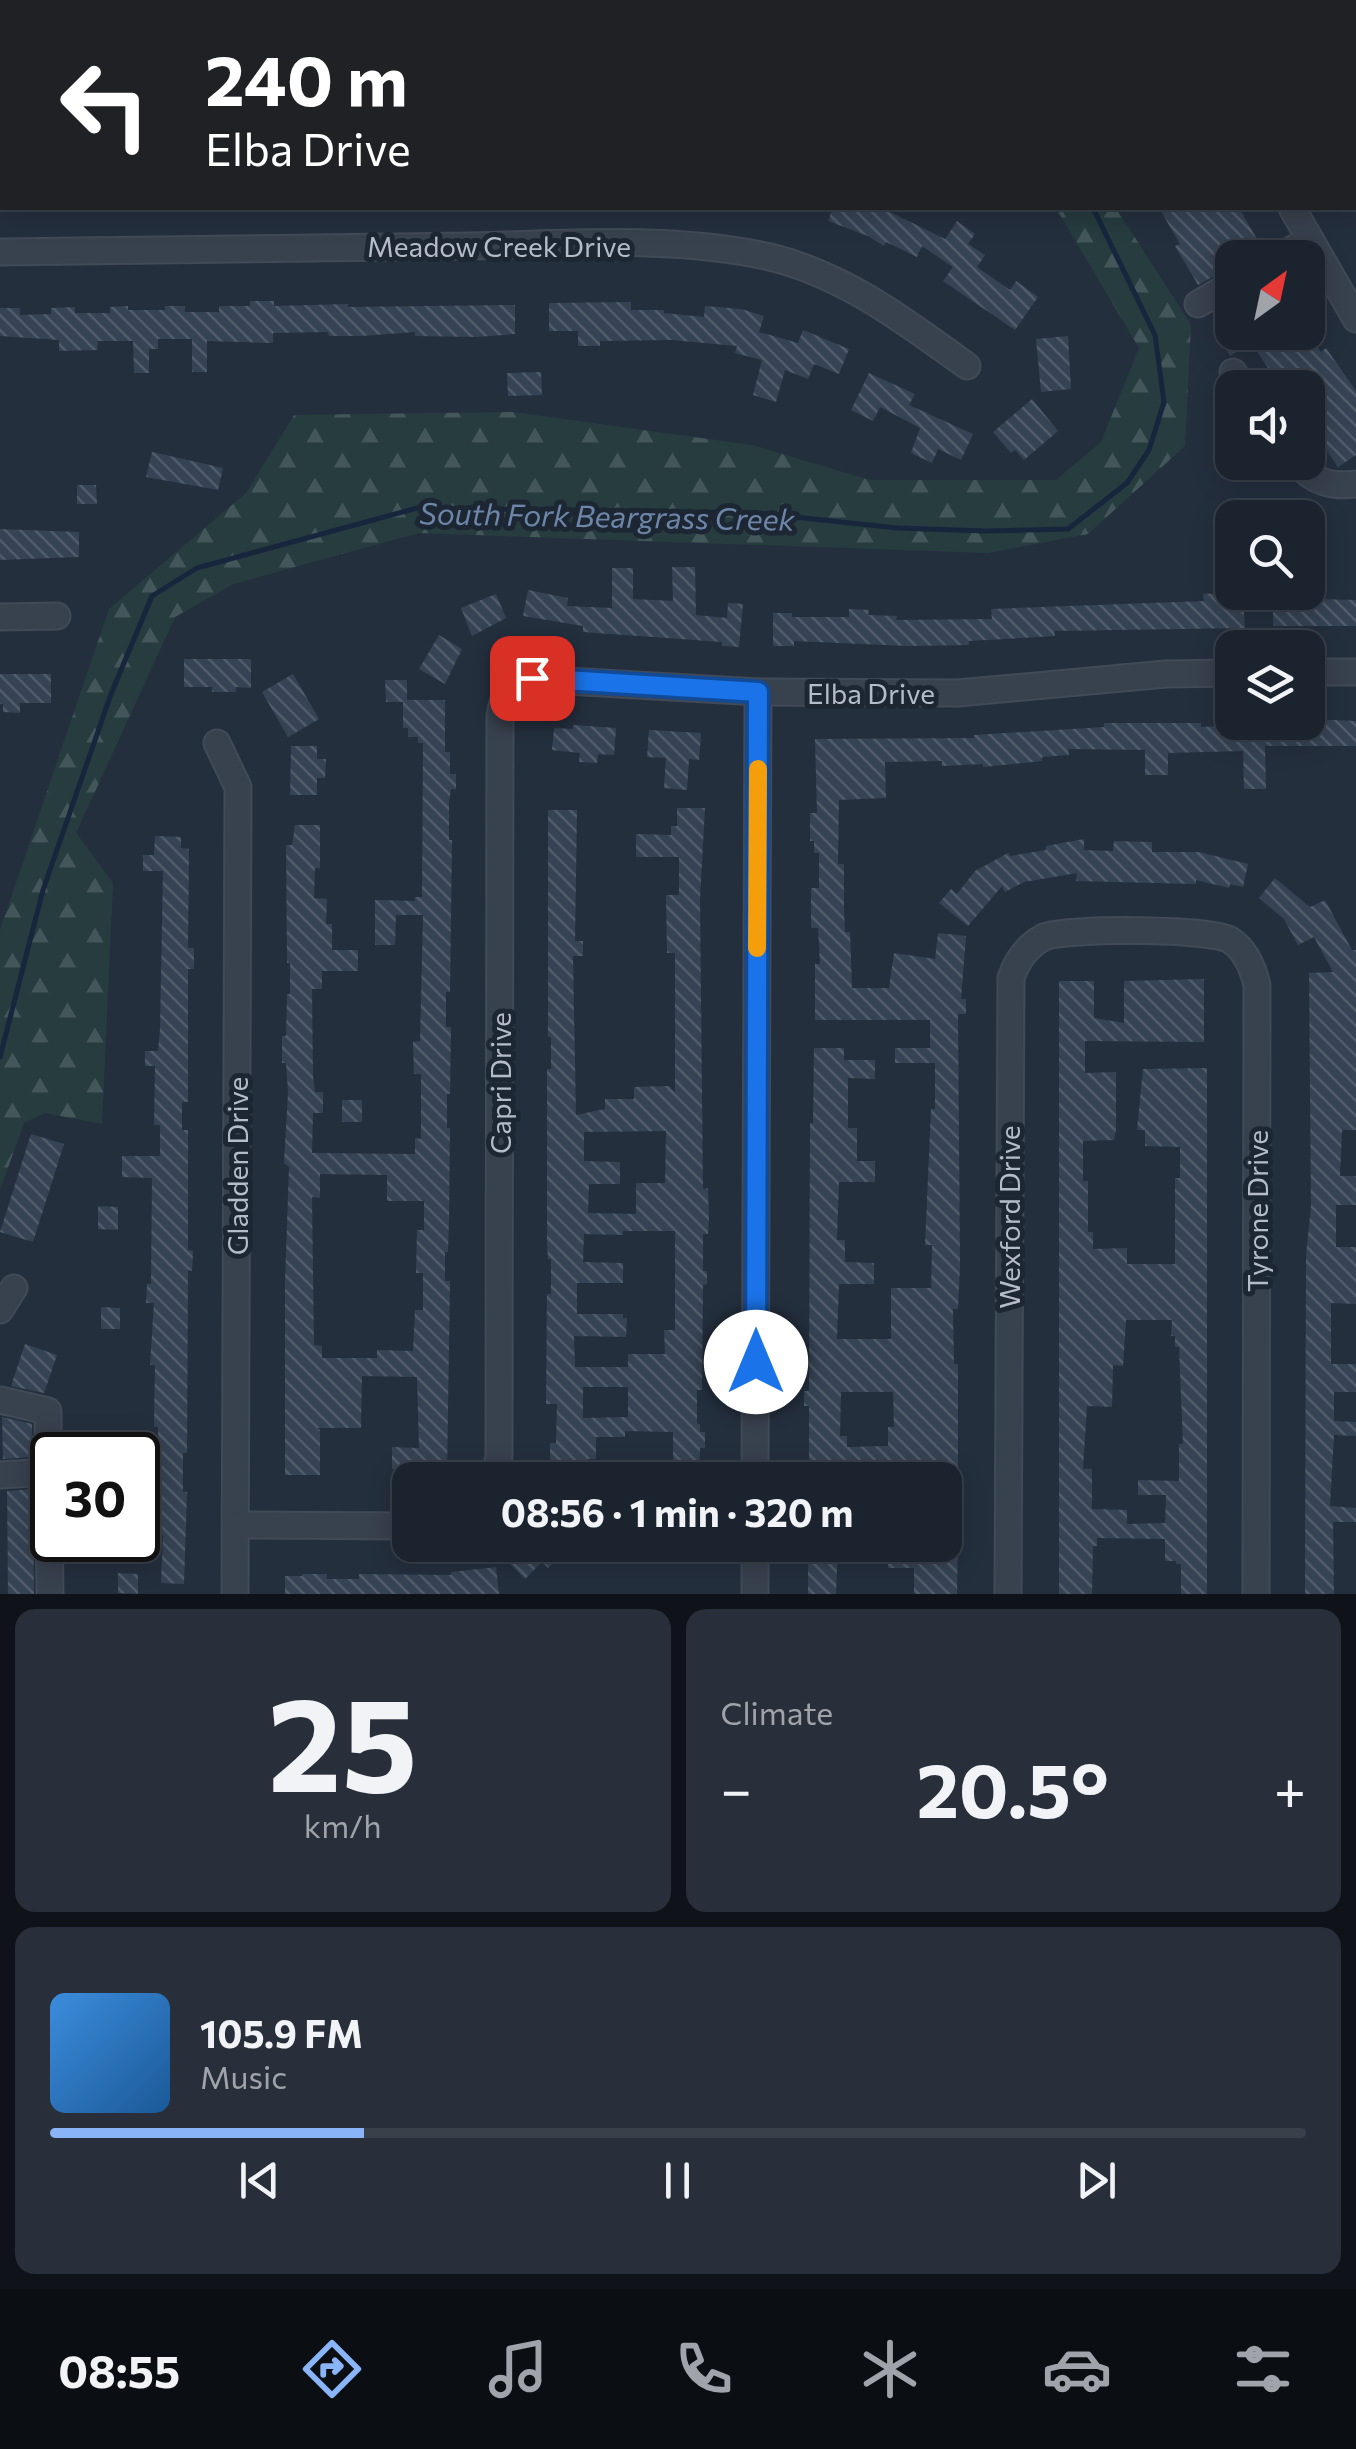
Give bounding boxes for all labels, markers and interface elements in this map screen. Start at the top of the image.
text: 240 m [205,35,408,120]
icon: left [40,40,170,170]
text: Elba Drive [205,120,411,175]
street label: Meadow Creek Drive [367,229,631,263]
north arrow [1215,240,1325,350]
map controls [1215,240,1325,740]
button: sound [1215,370,1325,480]
water label: South Fork Beargrass Creek [419,493,796,537]
button: search [1215,500,1325,610]
button: layers [1215,630,1325,740]
pin [490,636,575,721]
icon: arrive [505,651,560,706]
street label: Elba Drive [807,676,935,710]
street label: Capri Drive [483,1012,517,1154]
street label: Gladden Drive [220,1077,254,1255]
street label: Wexford Drive [992,1125,1026,1309]
street label: Tyrone Drive [1240,1130,1274,1292]
position arrow [704,1310,808,1414]
speed limit sign: 30 [30,1432,160,1562]
text: 08:56 · 1 min · 320 m [501,1488,853,1535]
text: 25 [268,1660,418,1819]
text: Climate [721,1692,833,1732]
text: 20.5° [916,1742,1109,1833]
text: − [721,1754,752,1821]
text: + [1274,1754,1306,1821]
text: km/h [304,1805,382,1845]
text: 105.9 FM [200,2009,363,2056]
text: Music [200,2056,287,2096]
icon: previous [232,2153,287,2208]
icon: pause [650,2153,705,2208]
icon: next [1069,2153,1124,2208]
icon: directions [297,2334,367,2404]
icon: music [483,2334,553,2404]
icon: phone [669,2334,739,2404]
icon: climate [855,2334,925,2404]
icon: car [1042,2334,1112,2404]
icon: filters [1228,2334,1298,2404]
text: 08:55 [58,2342,180,2397]

